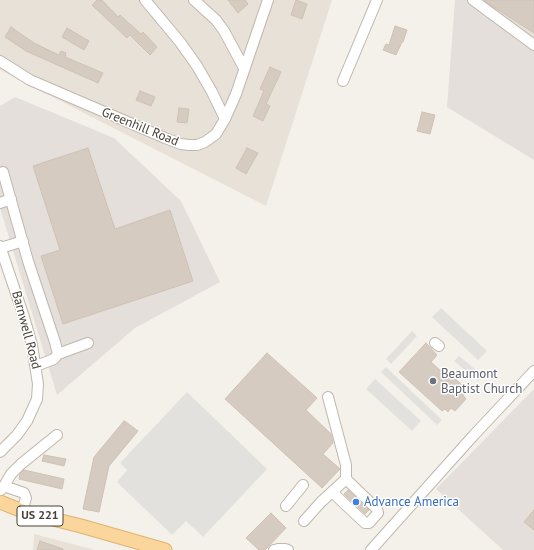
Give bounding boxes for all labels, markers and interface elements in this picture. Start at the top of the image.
street label: Greenhill Road [99,104,181,150]
street label: Barnwell Road [8,289,44,371]
place label: Beaumont Baptist Church [441,366,522,397]
marker: Beaumont Baptist Church [428,376,438,386]
place label: Advance America [364,494,459,510]
marker: Advance America [351,497,361,507]
road number: US 221 [17,506,63,526]

